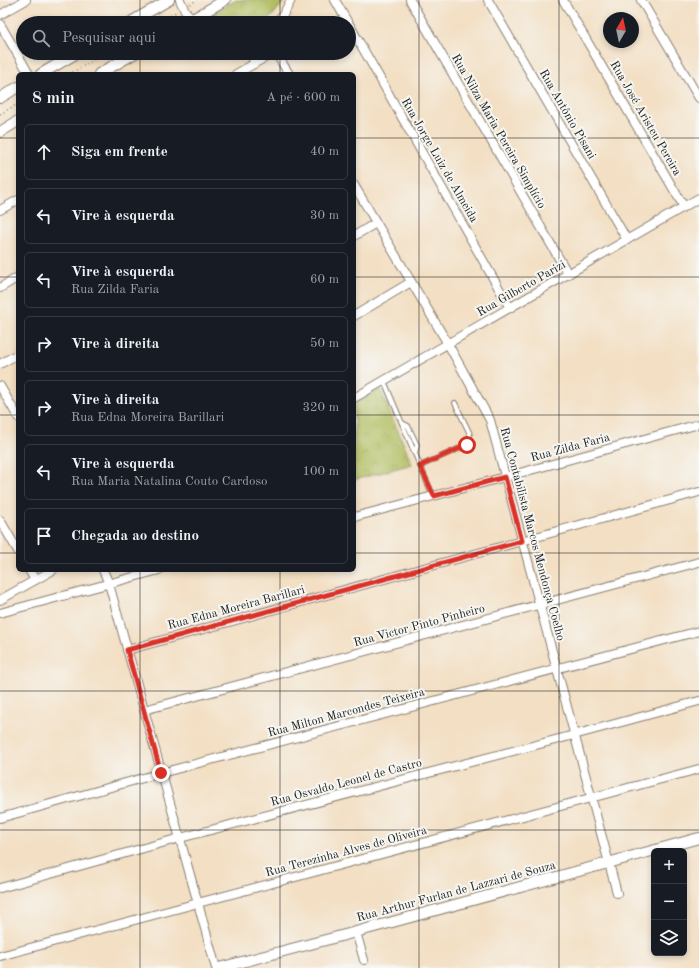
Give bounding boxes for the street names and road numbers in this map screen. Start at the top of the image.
street label: Rua Nilza Maria Pereira Simplício [449,52,547,211]
street label: Rua José Aristeu Pereira [607,59,683,178]
street label: Rua Antônio Pisani [537,68,598,161]
street label: Rua Jorge Luiz de Almeida [399,96,480,225]
street label: Rua Gilberto Parizi [475,259,568,319]
street label: Rua Contabilista Marcos Mendonça Coelho [498,426,566,642]
street label: Rua Zilda Faria [529,432,611,464]
street label: Rua Edna Moreira Barillari [166,584,306,632]
street label: Rua Victor Pinto Pinheiro [352,603,486,649]
street label: Rua Milton Marcondes Teixeira [267,686,426,740]
street label: Rua Osvaldo Leonel de Castro [269,757,423,809]
street label: Rua Terezinha Alves de Oliveira [264,825,428,879]
street label: Rua Arthur Furlan de Lazzari de Souza [355,860,557,924]

